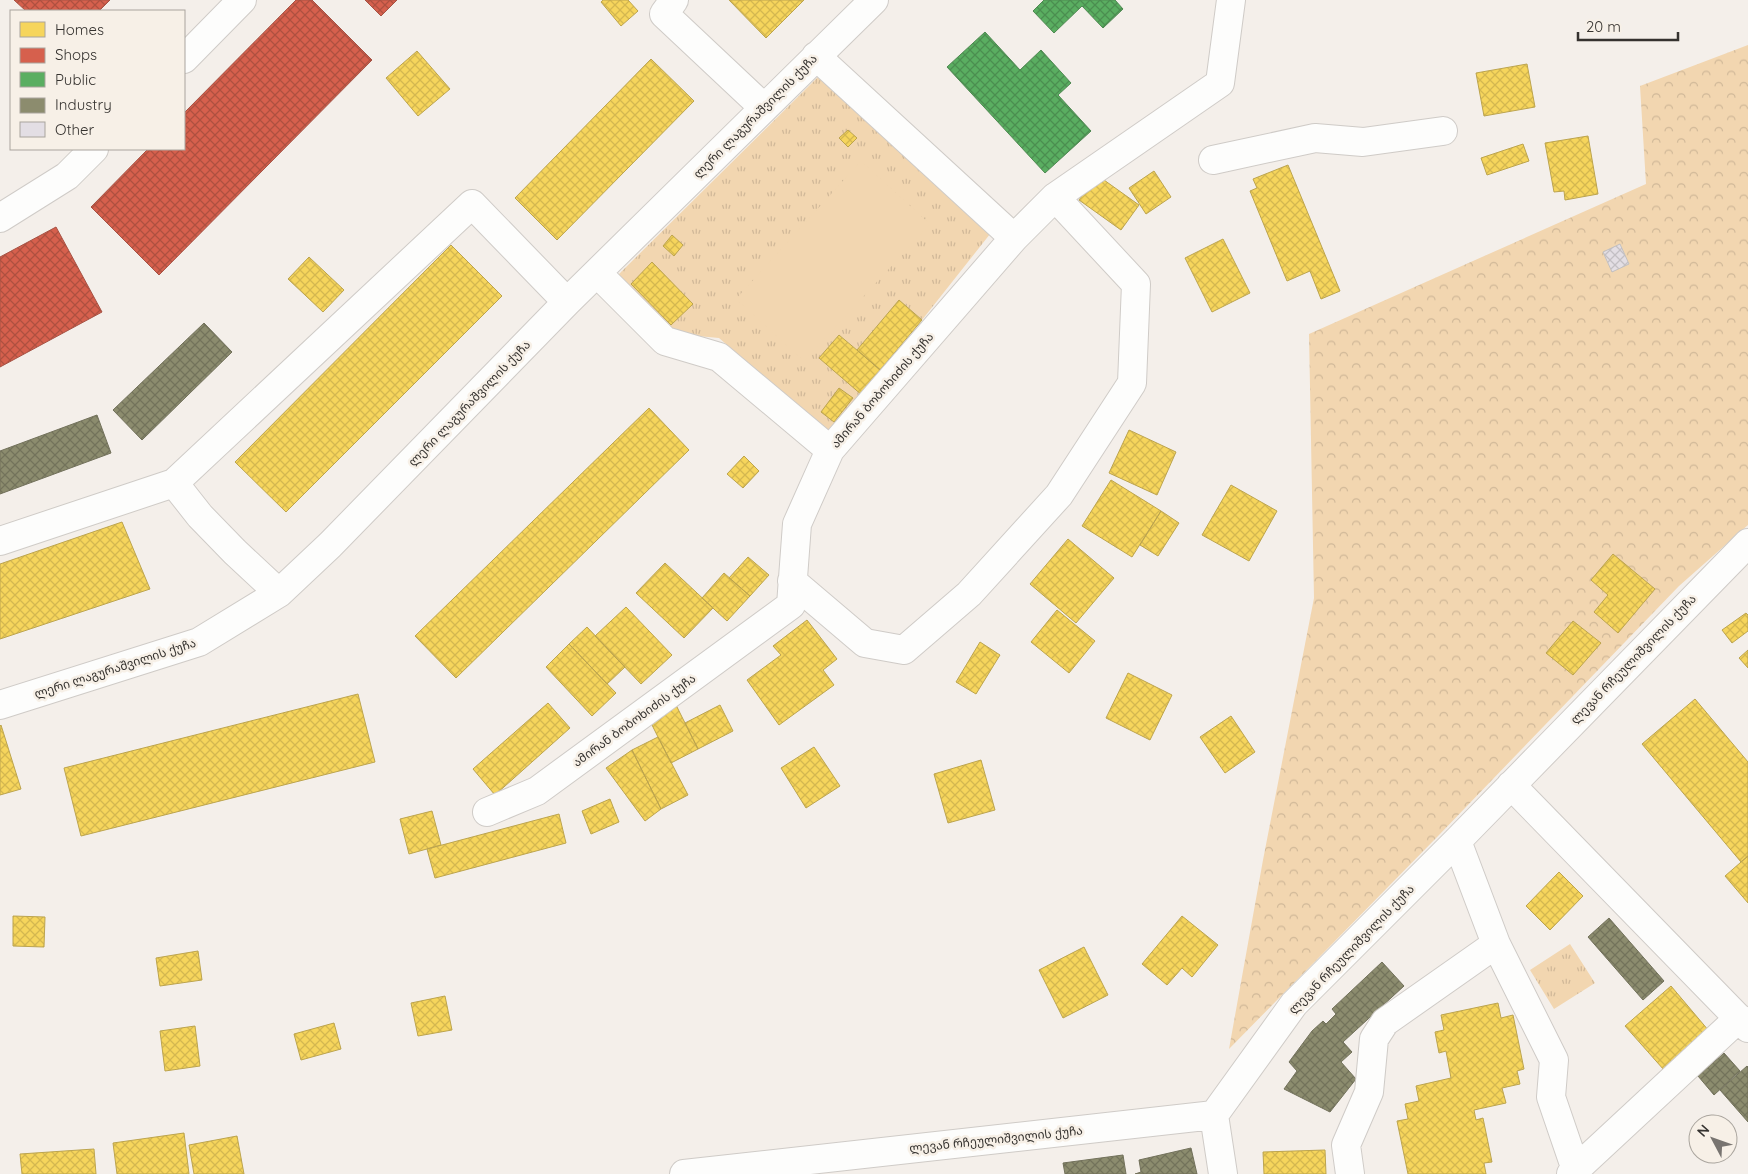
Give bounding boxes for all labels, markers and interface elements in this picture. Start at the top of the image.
legend [10,10,185,150]
scale bar [1578,10,1678,42]
text: 20 m [1586,17,1621,36]
text: Homes [55,20,104,39]
text: Shops [55,45,97,64]
street label: ლერი ლაგურაშვილის ქუჩა [690,51,821,182]
text: Public [55,70,96,89]
text: Industry [55,95,112,114]
text: Other [55,120,95,139]
street label: ამირან ბობოხიძის ქუჩა [828,329,936,451]
street label: ლერი ლაგურაშვილის ქუჩა [405,337,534,470]
street label: ლევან რჩეულიშვილის ქუჩა [1567,591,1700,728]
street label: ლერი ლაგურაშვილის ქუჩა [32,635,198,702]
street label: ამირან ბობოხიძის ქუჩა [570,670,698,770]
street label: ლევან რჩეულიშვილის ქუჩა [1285,881,1418,1018]
north arrow [1688,1114,1738,1164]
text: N [1693,1121,1713,1140]
street label: ლევან რჩეულიშვილის ქუჩა [909,1122,1083,1157]

